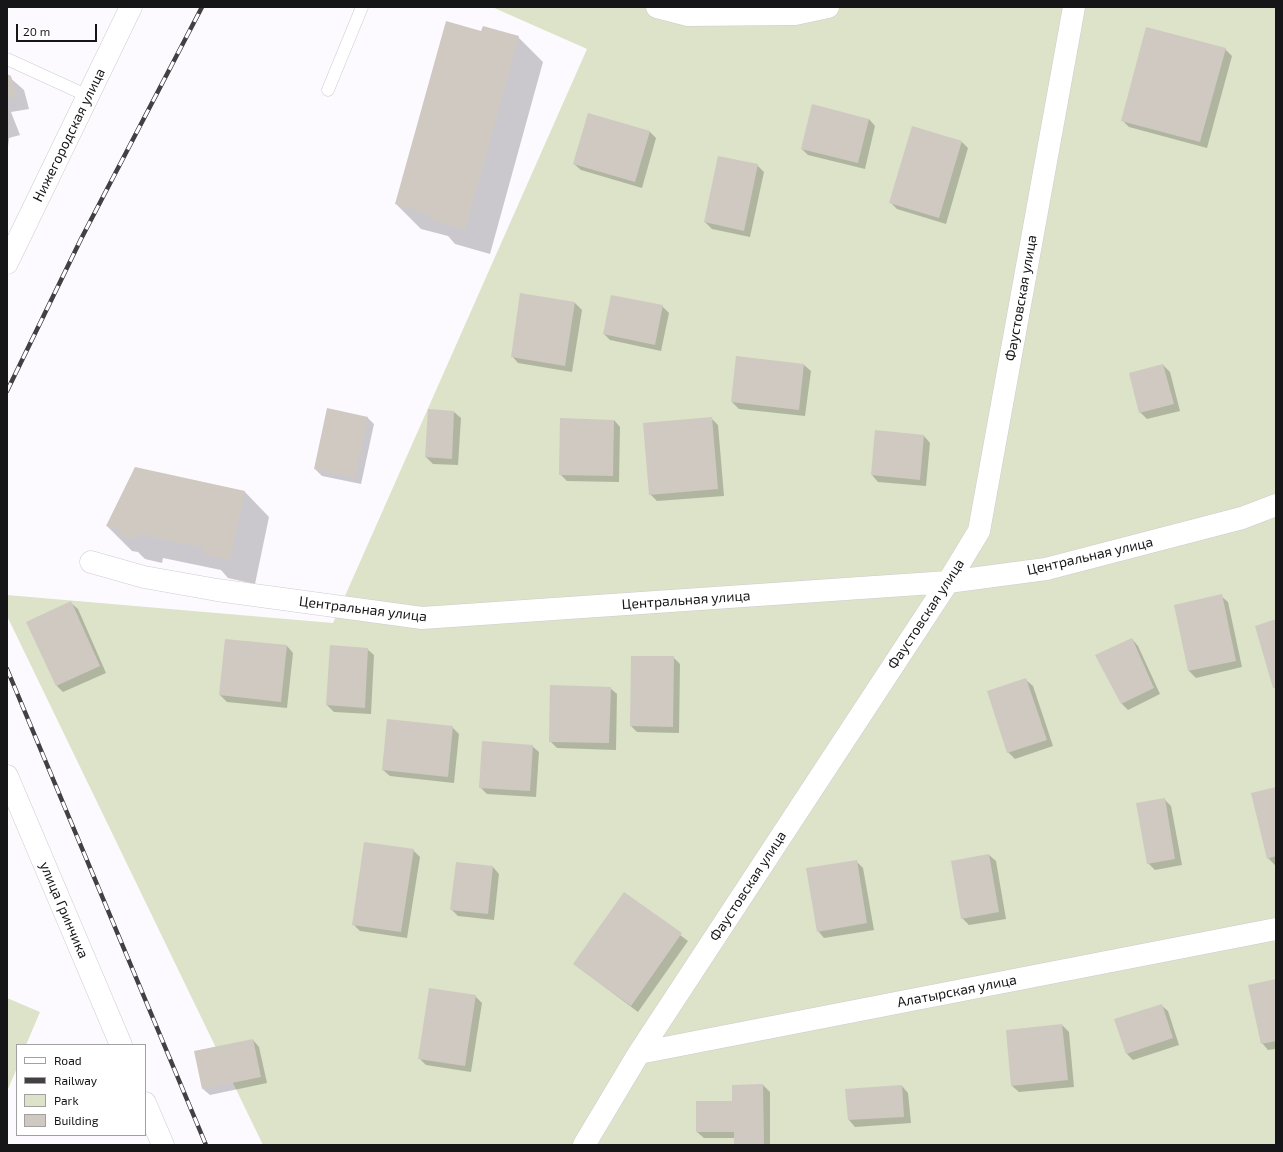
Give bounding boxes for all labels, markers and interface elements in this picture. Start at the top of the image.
scale bar [18,16,99,42]
text: 20 m [23,24,50,38]
street label: Нижегородская улица [29,65,109,205]
street label: Фаустовская улица [1002,234,1040,362]
street label: Центральная улица [1025,533,1155,579]
street label: Фаустовская улица [884,556,968,672]
street label: Центральная улица [621,587,751,613]
street label: Центральная улица [298,593,428,625]
street label: Фаустовская улица [706,828,790,944]
street label: улица Гринчика [36,859,92,961]
street label: Алатырская улица [896,971,1018,1011]
legend [16,1044,146,1136]
text: Road [54,1053,82,1067]
text: Railway [54,1073,97,1087]
text: Park [54,1093,79,1107]
text: Building [54,1113,98,1127]

